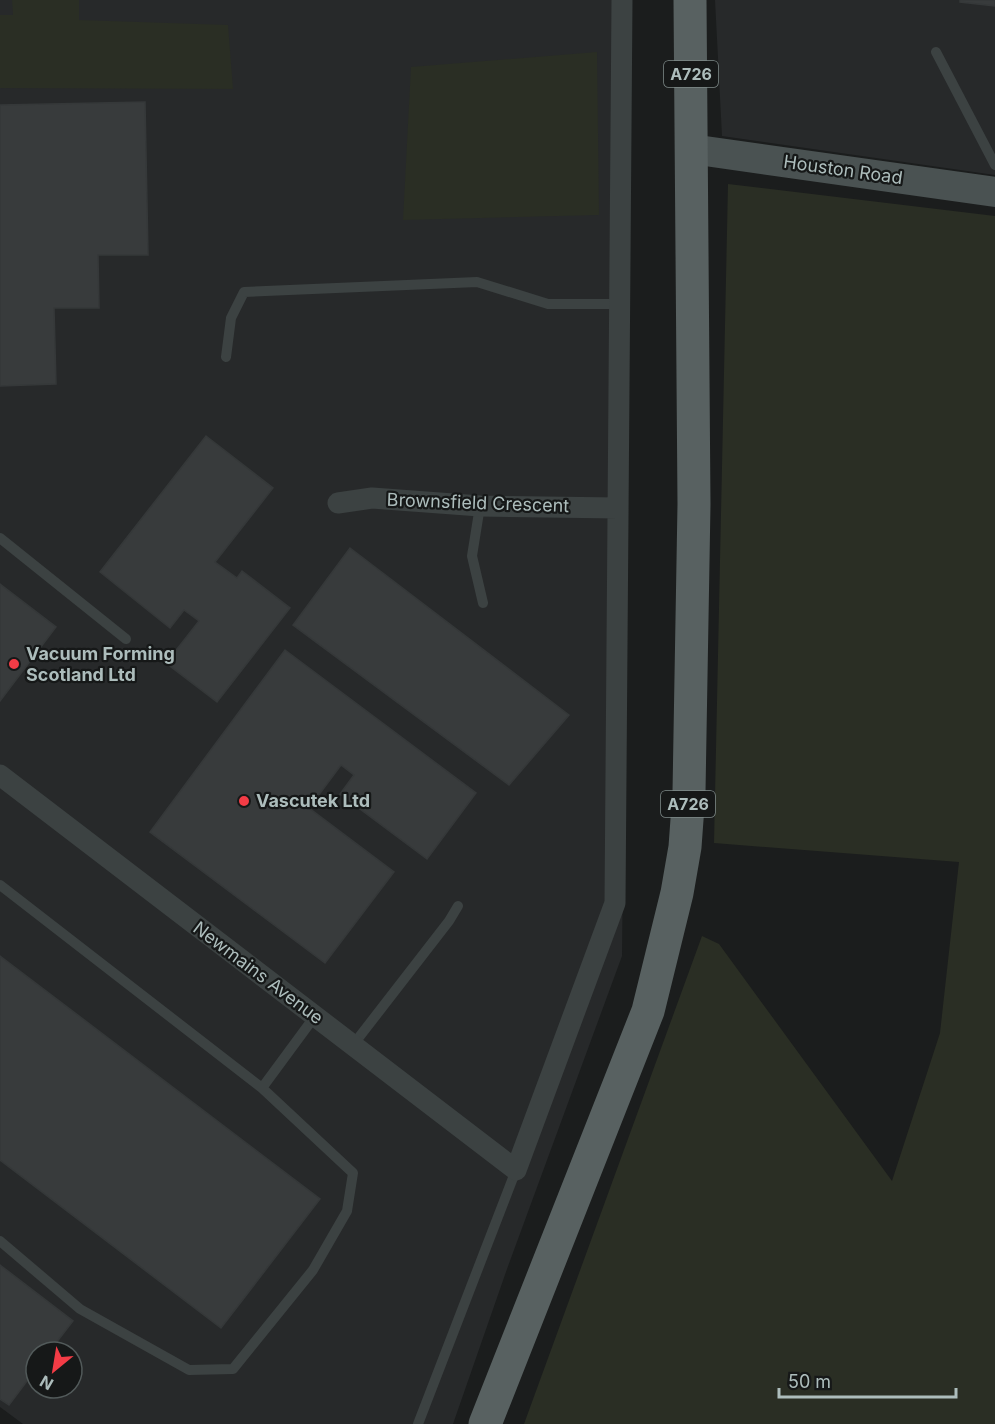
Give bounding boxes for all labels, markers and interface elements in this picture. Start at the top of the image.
road number: A726 [664,61,718,87]
street label: Houston Road [782,151,904,188]
street label: Brownsfield Crescent [386,489,570,516]
place label: Vacuum Forming Scotland Ltd [26,643,175,685]
marker: Vacuum Forming Scotland Ltd [7,657,21,671]
place label: Vascutek Ltd [256,790,370,811]
road number: A726 [661,791,715,817]
marker: Vascutek Ltd [237,794,251,808]
street label: Newmains Avenue [189,917,327,1028]
north arrow [24,1340,84,1400]
scale bar [779,1361,956,1399]
text: N [36,1371,57,1395]
text: 50 m [788,1371,831,1392]

